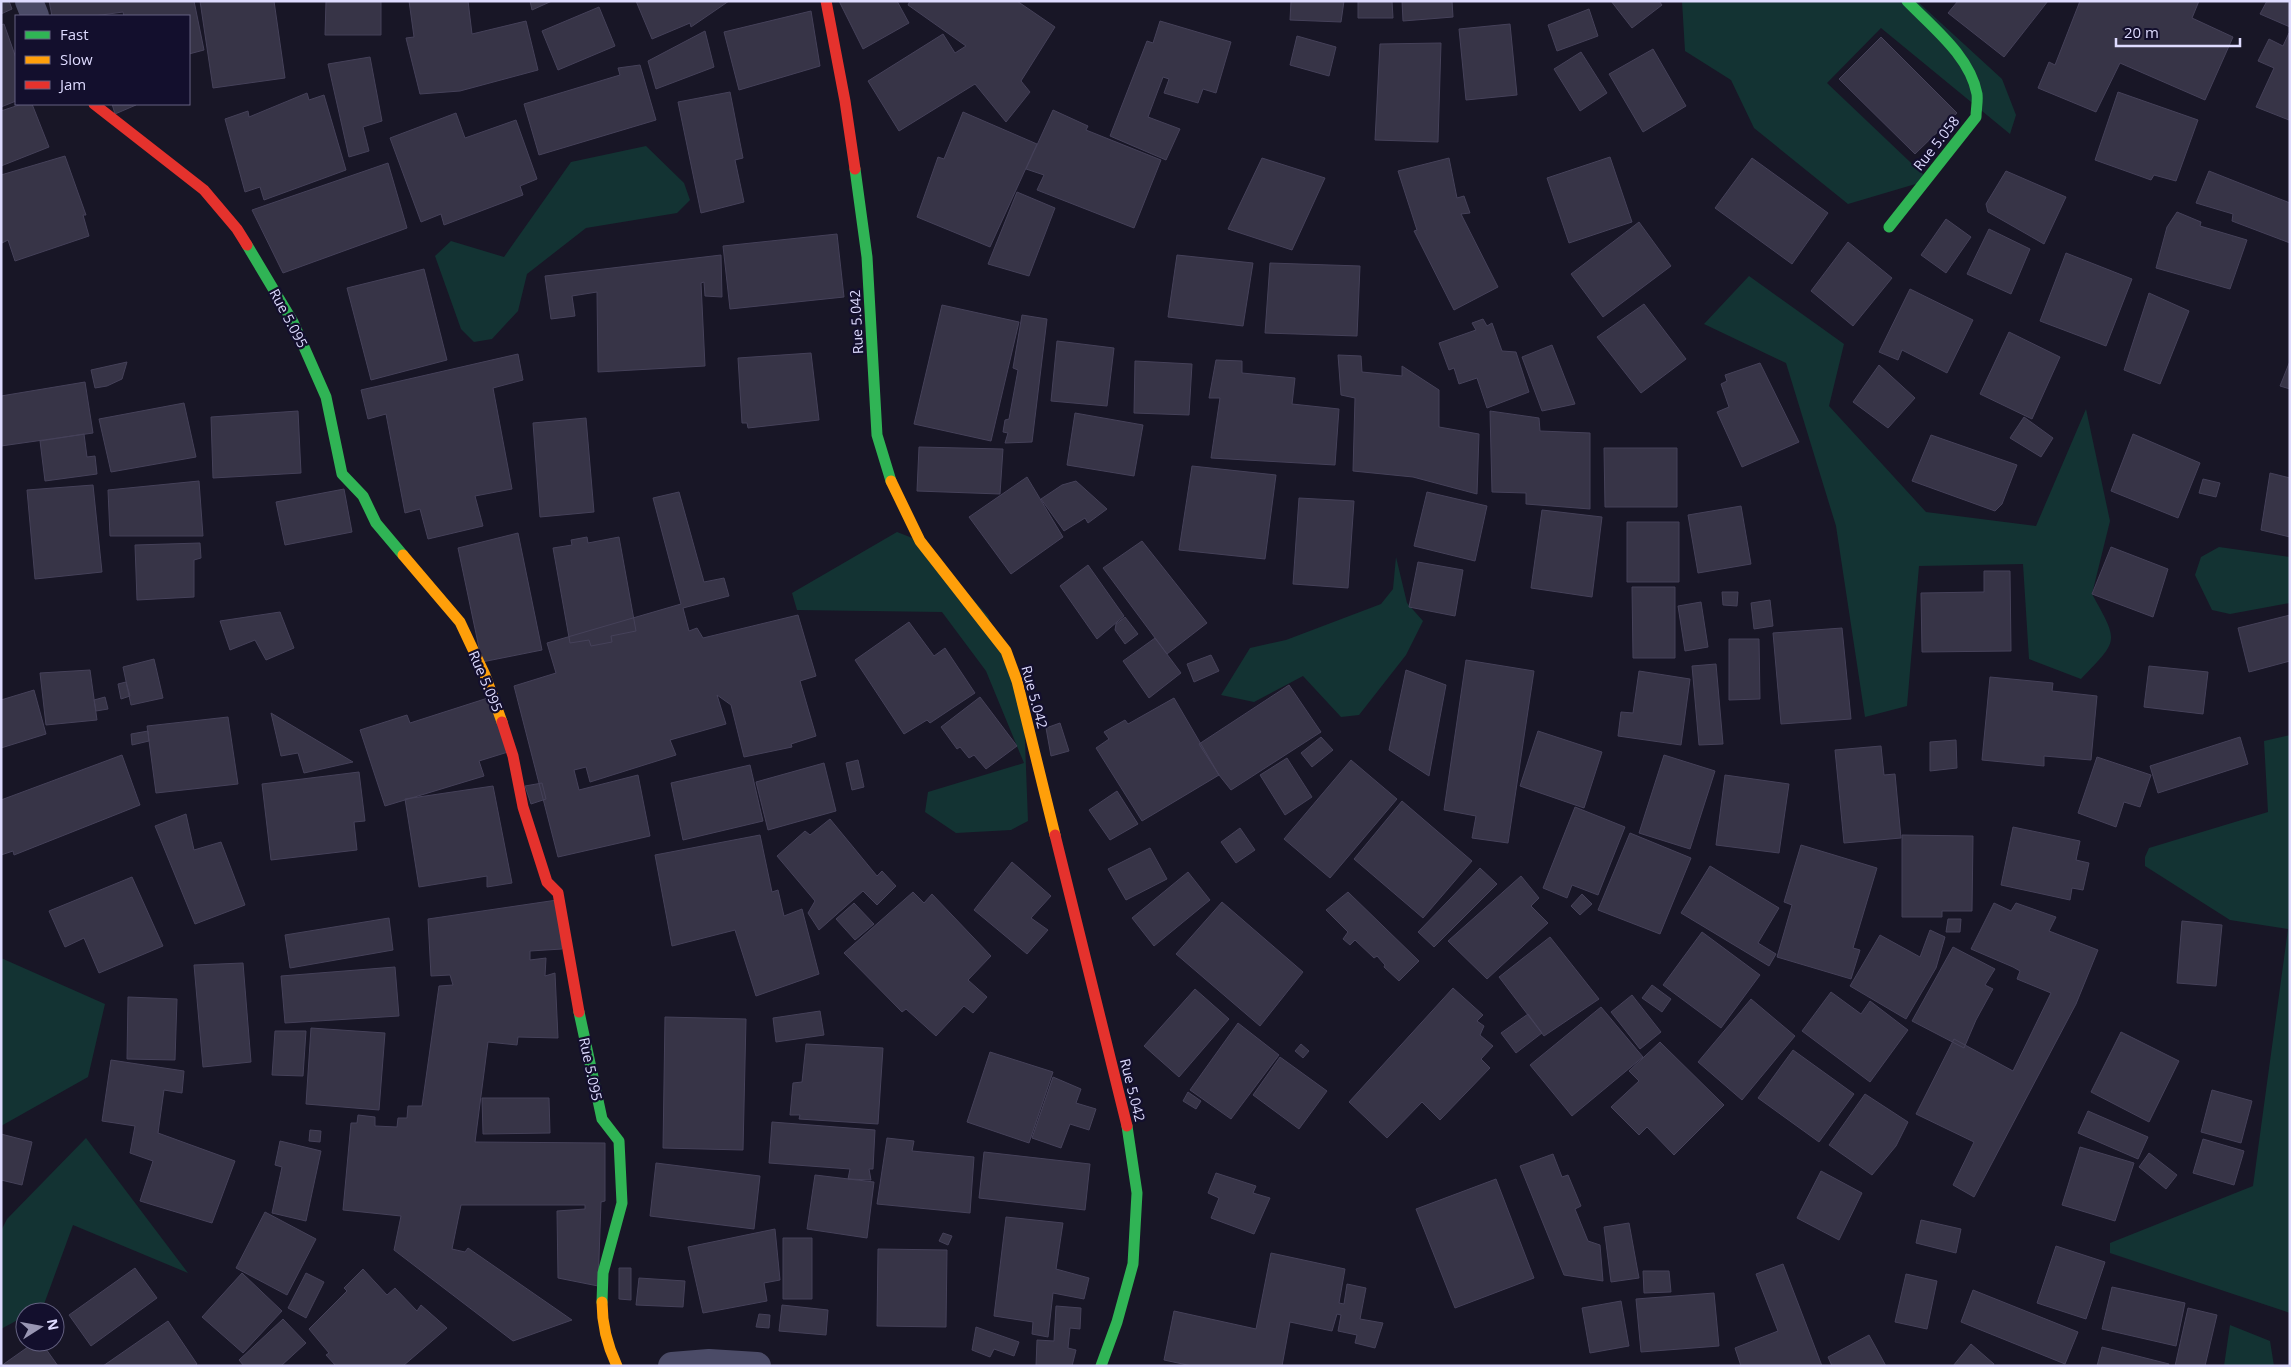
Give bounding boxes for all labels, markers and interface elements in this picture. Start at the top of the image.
legend [15,15,190,105]
scale bar [2116,15,2240,47]
text: 20 m [2124,22,2159,42]
text: Fast [60,24,89,44]
text: Slow [60,49,93,69]
text: Jam [58,74,86,94]
street label: Rue 5.058 [1909,112,1963,174]
street label: Rue 5.095 [265,285,313,351]
street label: Rue 5.042 [845,289,867,355]
street label: Rue 5.095 [465,648,507,714]
street label: Rue 5.042 [1017,663,1053,731]
street label: Rue 5.095 [575,1036,607,1102]
street label: Rue 5.042 [1116,1056,1150,1124]
north arrow [15,1302,65,1352]
text: N [43,1317,64,1332]

